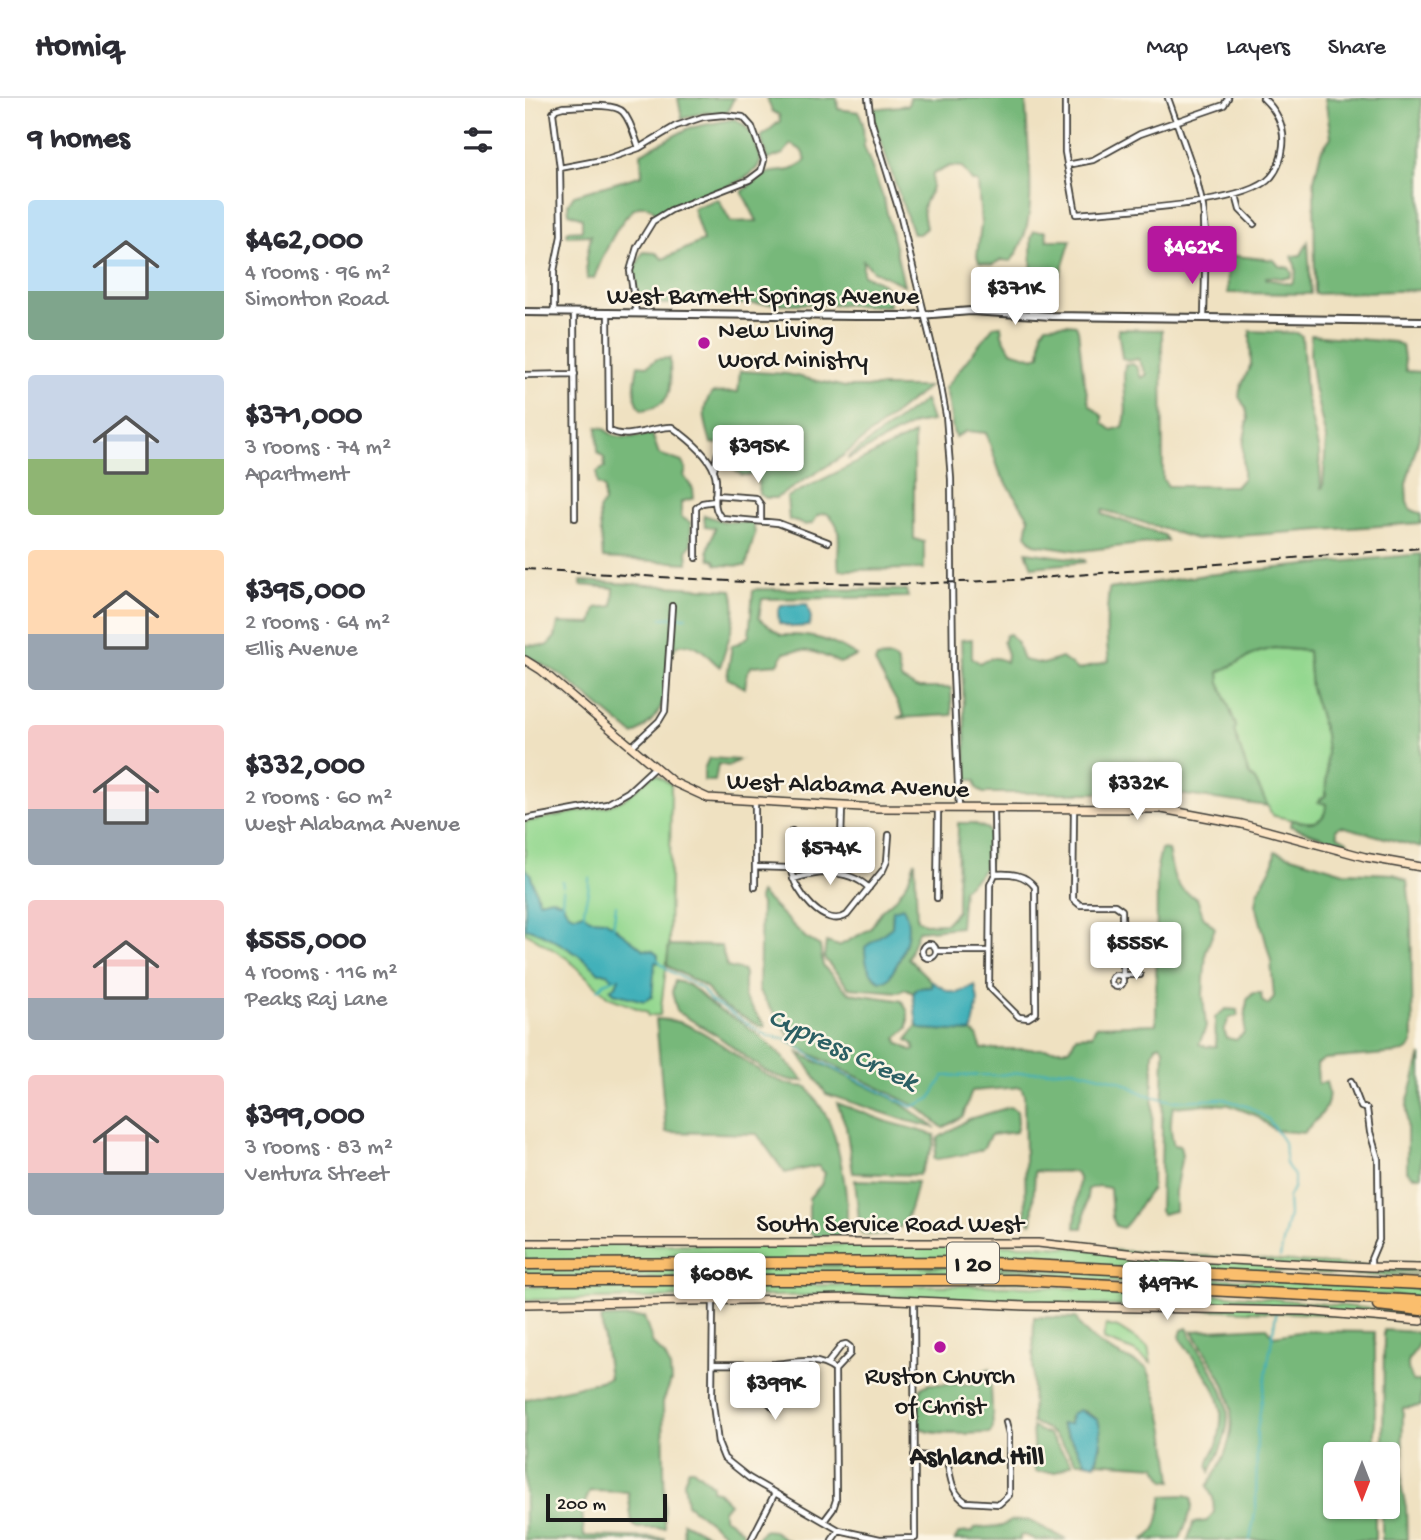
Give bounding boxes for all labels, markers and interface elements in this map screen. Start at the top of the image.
text: Homiq [35,29,121,67]
text: Map [1146,34,1188,63]
text: Layers [1226,34,1290,63]
text: Share [1328,34,1386,63]
icon: filters [459,121,497,159]
text: 9 homes [28,123,130,158]
text: $462,000 [245,225,363,260]
pin: $462K [1143,226,1241,286]
icon: home [84,228,168,312]
text: $462K [1164,235,1220,262]
text: 4 rooms · 96 m² [245,260,390,287]
pin: $371K [966,268,1064,327]
text: $371K [987,276,1043,303]
street label: West Barnett Springs Avenue [607,283,920,314]
text: Simonton Road [245,287,388,314]
place label: New Living Word Ministry [718,317,868,378]
marker: New Living Word Ministry [696,335,712,351]
text: $371,000 [245,400,362,435]
icon: home [84,403,168,487]
pin: $395K [709,426,807,485]
text: $395K [729,434,787,461]
text: 3 rooms · 74 m² [245,435,391,462]
text: Apartment [245,462,349,489]
text: $395,000 [245,575,365,610]
icon: home [84,578,168,662]
text: 2 rooms · 64 m² [245,610,390,637]
text: Ellis Avenue [245,637,358,664]
text: $332,000 [245,750,365,785]
icon: home [84,753,168,837]
pin: $332K [1088,762,1186,822]
street label: West Alabama Avenue [726,768,970,807]
text: $332K [1108,771,1166,798]
text: 2 rooms · 60 m² [245,785,392,812]
text: West Alabama Avenue [245,812,460,839]
pin: $574K [781,828,879,887]
text: $574K [801,836,859,863]
pin: $555K [1087,922,1185,982]
text: $555,000 [245,925,366,960]
icon: home [84,928,168,1012]
text: $555K [1106,931,1166,958]
text: 4 rooms · 116 m² [245,960,397,987]
text: Peaks Raj Lane [245,987,387,1014]
water label: Cypress Creek [762,1002,924,1101]
text: $399,000 [245,1100,365,1135]
icon: home [84,1103,168,1187]
text: 3 rooms · 83 m² [245,1135,393,1162]
text: Ventura Street [245,1162,388,1189]
street label: South Service Road West [756,1211,1026,1242]
road number: I 20 [947,1242,999,1283]
pin: $608K [671,1254,769,1313]
text: $608K [690,1262,750,1289]
pin: $497K [1118,1262,1216,1322]
text: $497K [1138,1271,1196,1298]
marker: Ruston Church of Christ [932,1339,948,1355]
pin: $399K [726,1362,824,1422]
place label: Ruston Church of Christ [865,1363,1015,1424]
text: $399K [746,1371,804,1398]
district label: Ashland Hill [909,1442,1044,1475]
north arrow [1323,1442,1400,1519]
map controls [1323,1442,1400,1519]
scale bar [546,1491,667,1523]
text: 200 m [557,1494,606,1517]

